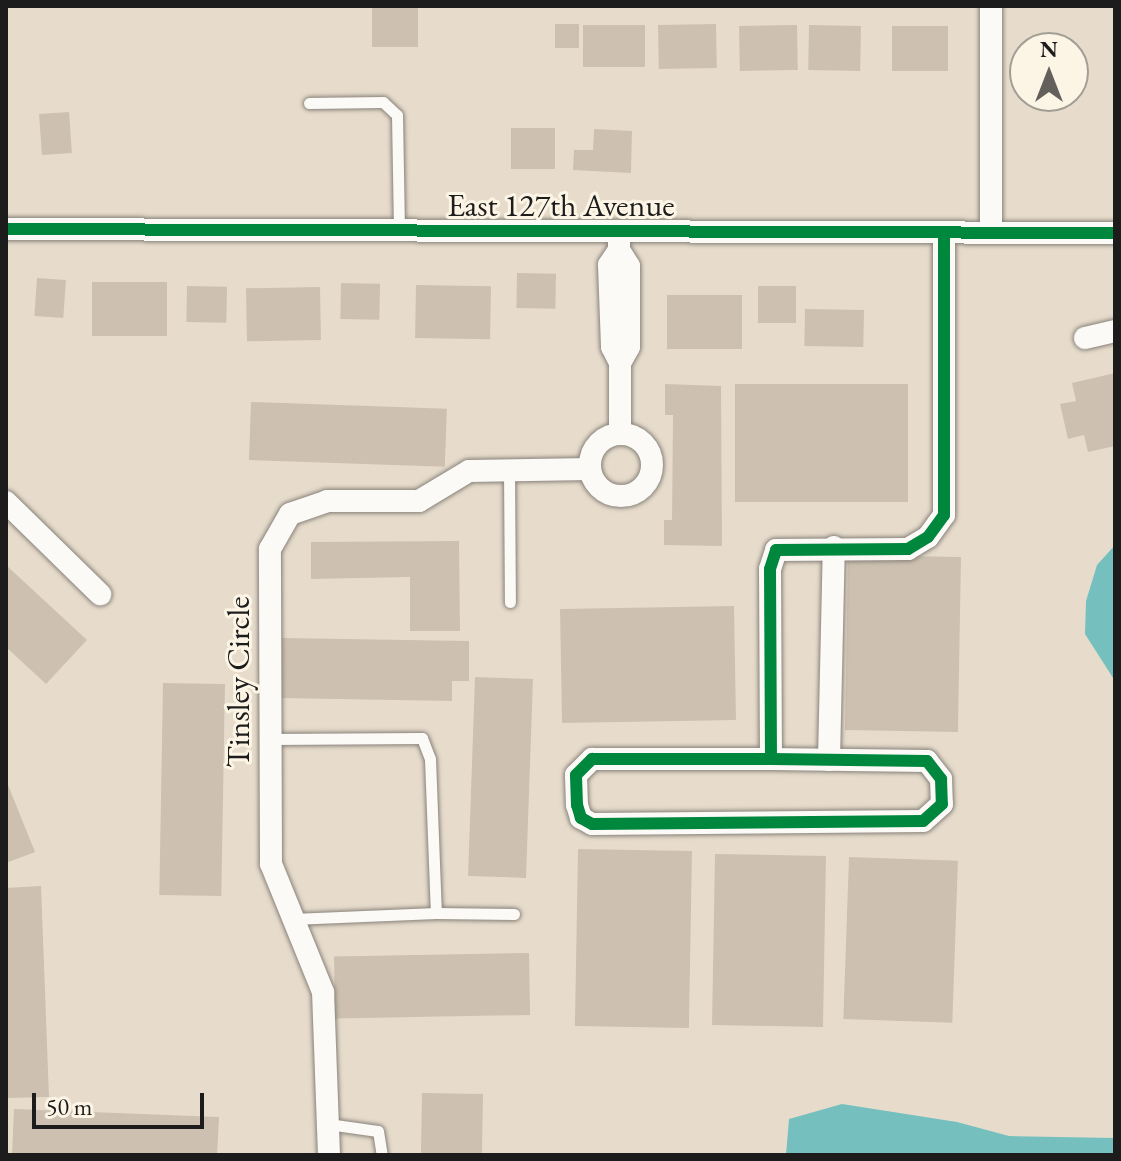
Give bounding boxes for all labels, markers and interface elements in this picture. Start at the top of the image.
north arrow [1009,32,1089,112]
text: N [1040,35,1058,64]
street label: East 127th Avenue [447,186,675,224]
street label: Tinsley Circle [219,596,257,768]
scale bar [36,1077,208,1127]
text: 50 m [46,1091,93,1122]

